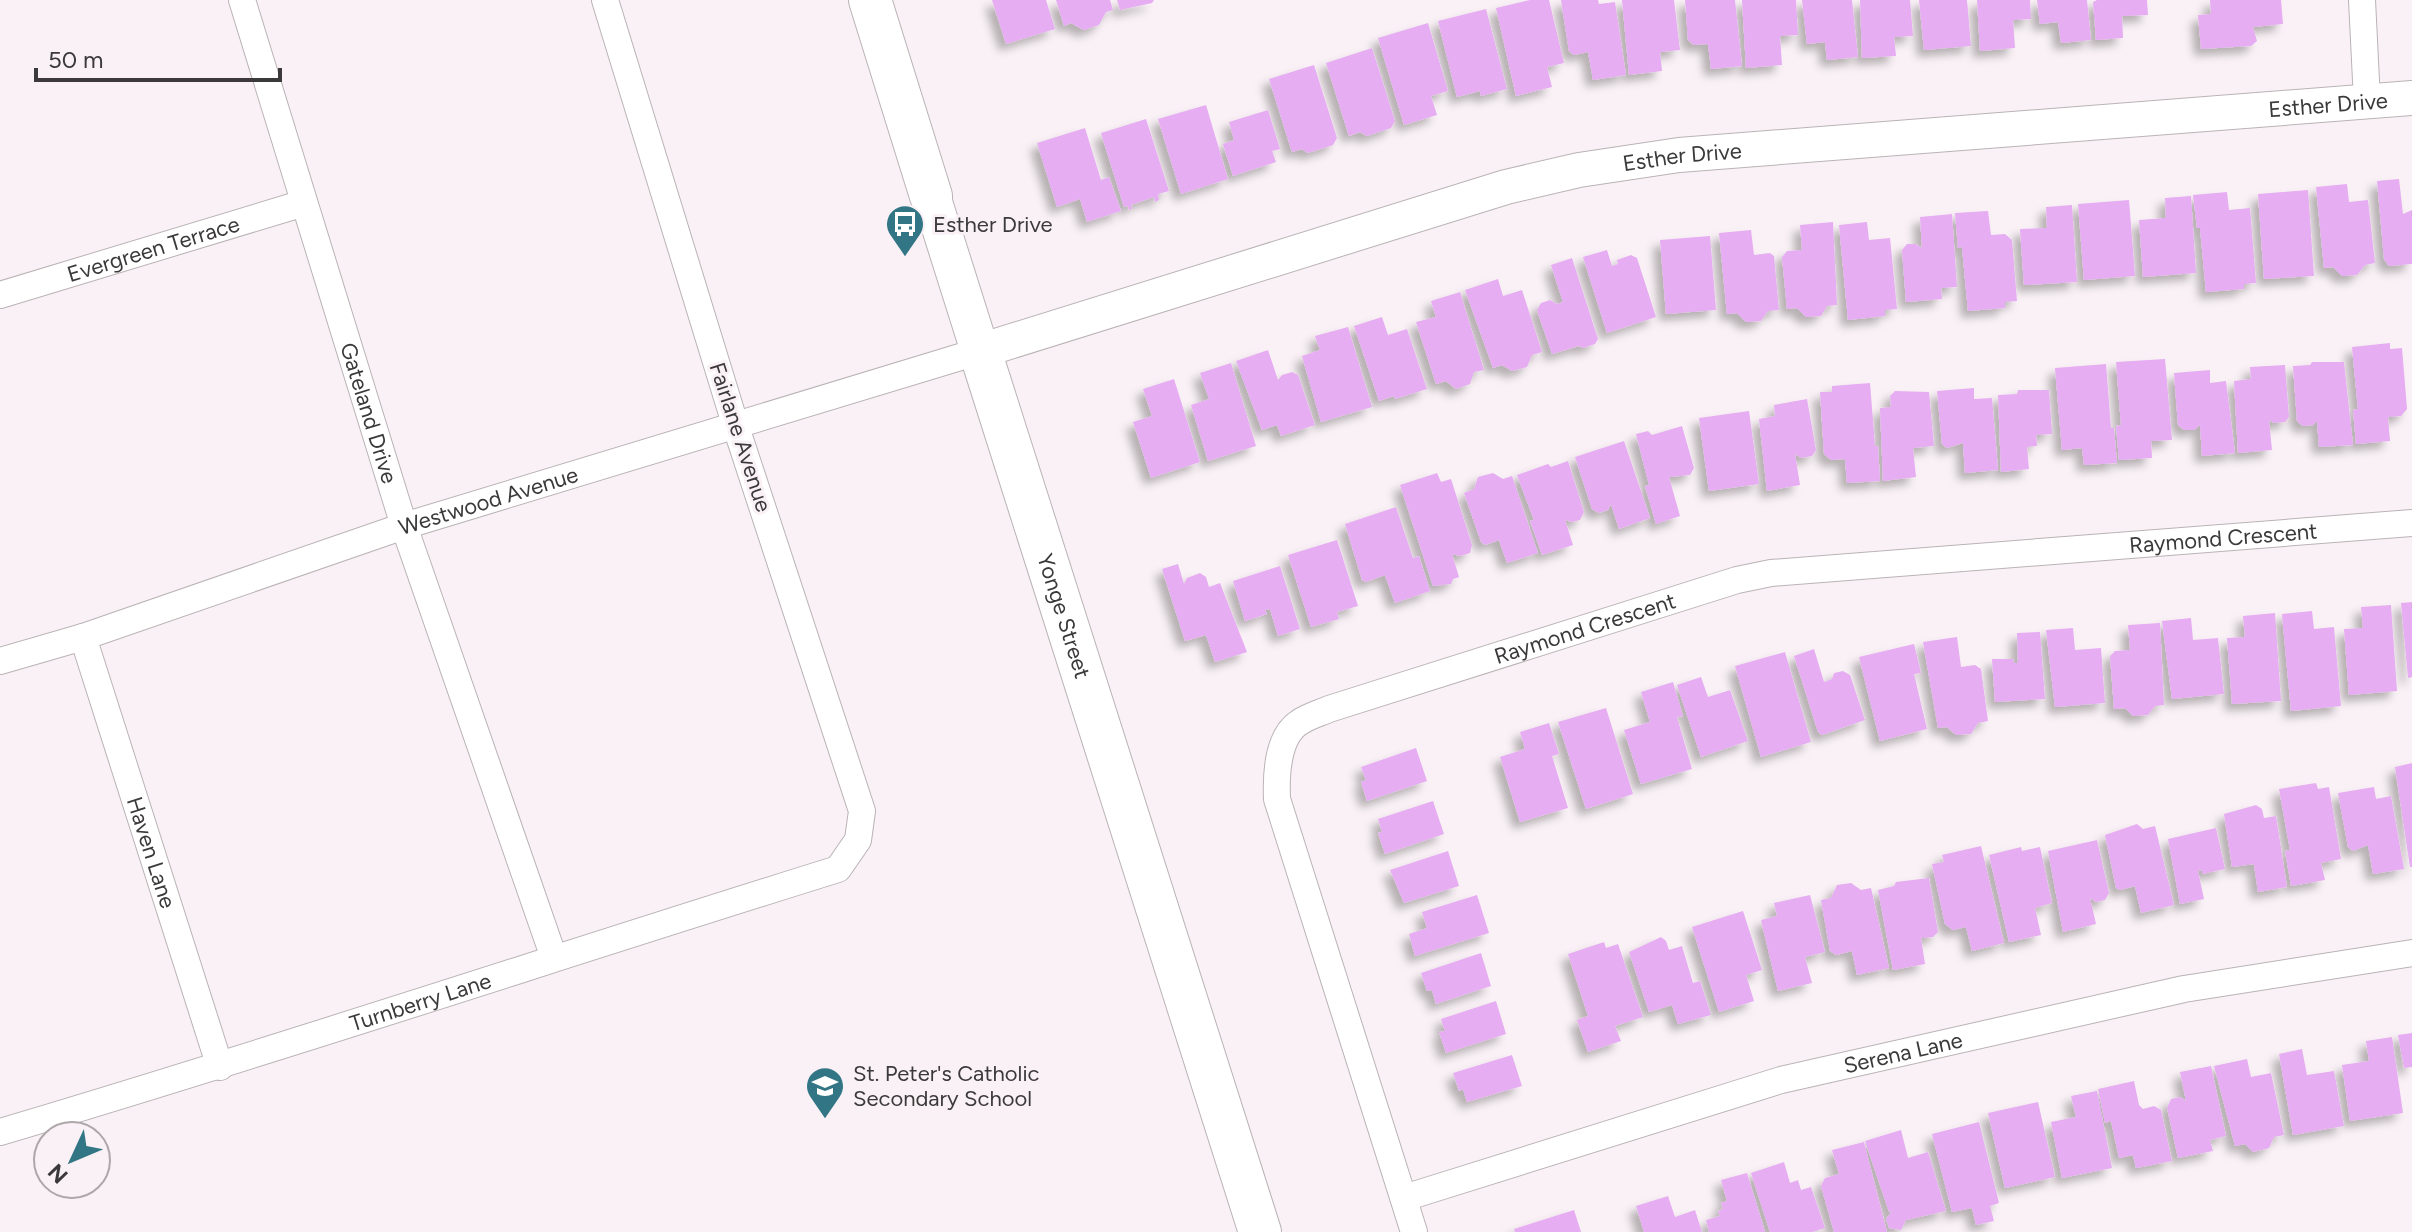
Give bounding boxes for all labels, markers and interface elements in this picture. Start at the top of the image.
scale bar [36,32,280,82]
text: 50 m [48,45,104,74]
street label: Esther Drive [2267,87,2389,123]
street label: Esther Drive [1621,137,1743,177]
bus stop icon: Esther Drive [884,203,926,258]
street label: Evergreen Terrace [64,210,243,288]
place label: Esther Drive [933,211,1053,238]
street label: Gateland Drive [334,339,403,487]
street label: Fairlane Avenue [704,359,777,515]
street label: Westwood Avenue [395,461,581,541]
street label: Raymond Crescent [2128,517,2318,559]
street label: Yonge Street [1031,551,1096,682]
street label: Raymond Crescent [1491,587,1679,670]
street label: Haven Lane [121,793,182,912]
street label: Turnberry Lane [346,967,494,1037]
street label: Serena Lane [1841,1026,1965,1079]
place label: St. Peter's Catholic Secondary School [853,1060,1040,1112]
school or university icon: St. Peter's Catholic Secondary School [804,1065,846,1120]
north arrow [32,1120,112,1200]
text: N [42,1158,74,1189]

